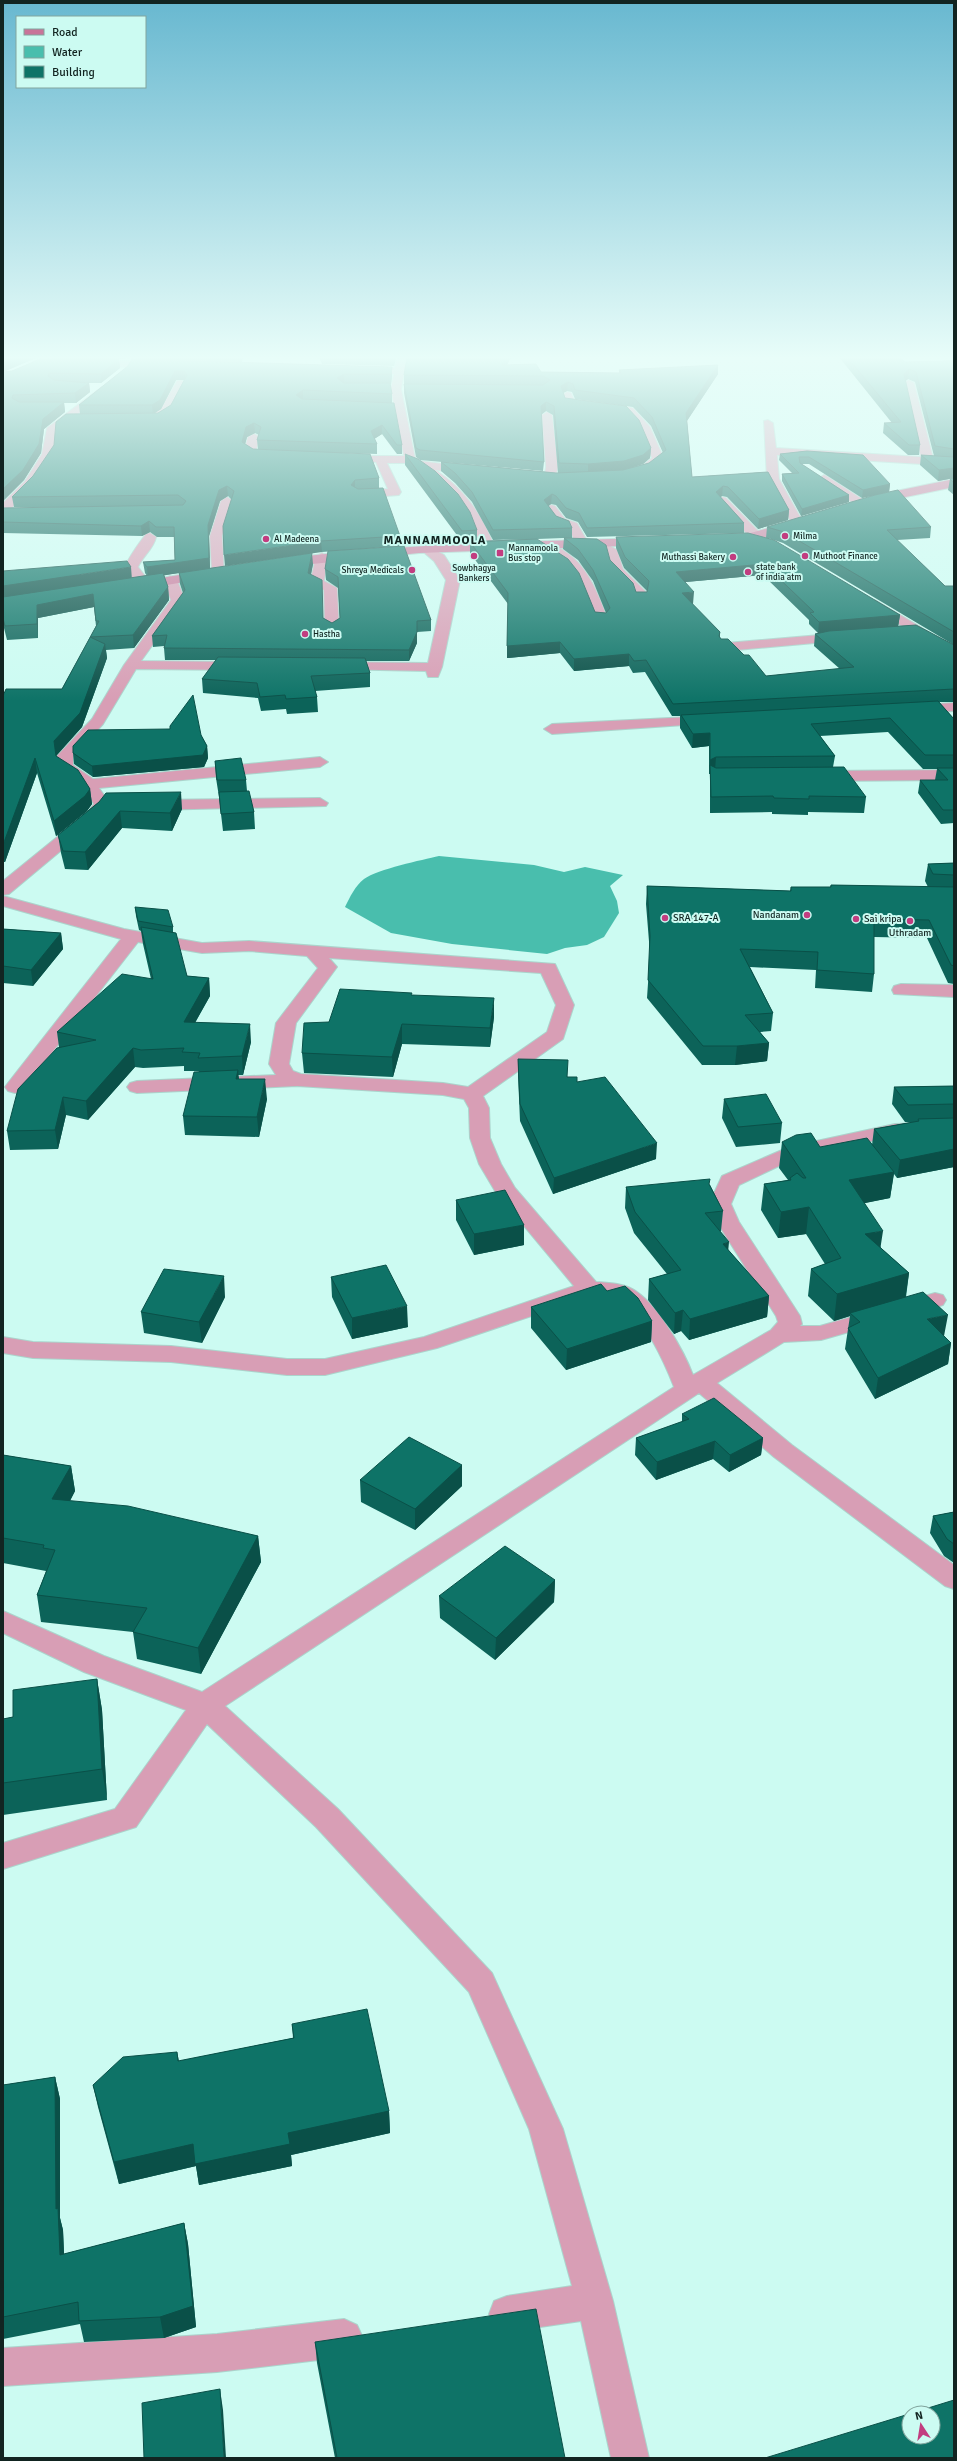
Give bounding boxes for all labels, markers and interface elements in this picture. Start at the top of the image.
legend [16,16,146,88]
text: Road [52,25,78,40]
text: Water [52,45,83,60]
text: Building [52,65,95,80]
marker: Milma [780,531,790,541]
place label: Milma [793,531,818,542]
district label: MANNAMMOOLA [384,533,486,548]
marker: Al Madeena [261,534,271,544]
place label: Al Madeena [274,534,320,545]
place label: Mannamoola Bus stop [508,543,558,564]
marker: Mannamoola Bus stop [495,548,505,558]
marker: Sowbhagya Bankers [469,551,479,561]
marker: Muthoot Finance [800,551,810,561]
place label: Muthoot Finance [813,551,878,562]
place label: Muthassi Bakery [661,552,726,563]
marker: Muthassi Bakery [728,552,738,562]
place label: state bank of india atm [756,562,801,583]
place label: Sowbhagya Bankers [452,563,496,584]
place label: Shreya Medicals [342,565,404,576]
marker: Shreya Medicals [407,565,417,575]
marker: state bank of india atm [743,567,753,577]
marker: Hastha [300,629,310,639]
place label: Hastha [313,629,341,640]
place label: Nandanam [753,909,799,921]
marker: Nandanam [802,910,812,920]
place label: SRA 147-A [673,912,719,924]
marker: SRA 147-A [660,913,670,923]
place label: Sai kripa [864,913,902,925]
marker: Sai kripa [851,914,861,924]
marker: Uthradam [905,916,915,926]
place label: Uthradam [889,927,931,939]
north arrow [901,2405,941,2445]
text: N [914,2409,924,2423]

